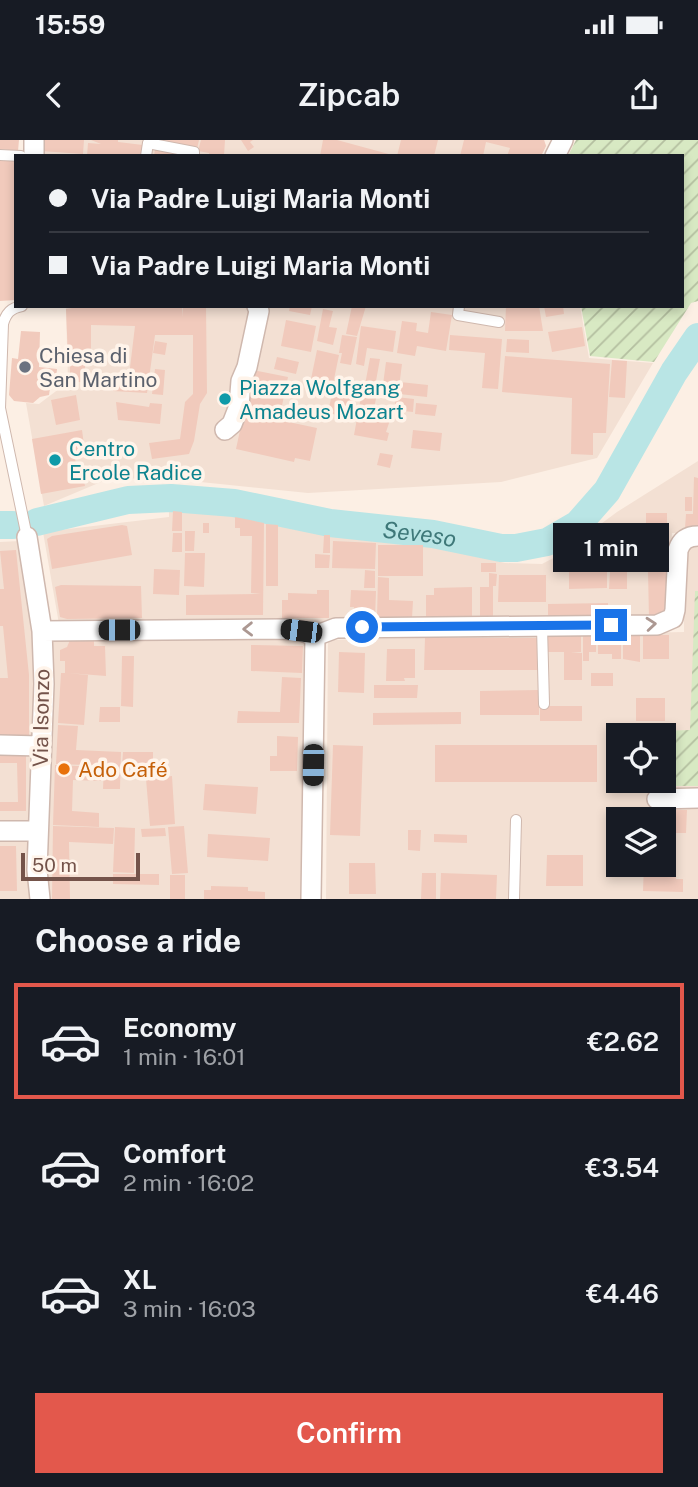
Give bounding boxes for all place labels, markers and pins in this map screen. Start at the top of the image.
place label: Chiesa di San Martino [39,343,157,392]
marker: Chiesa di San Martino [17,359,33,375]
place label: Piazza Wolfgang Amadeus Mozart [239,375,404,424]
marker: Piazza Wolfgang Amadeus Mozart [217,391,233,407]
place label: Centro Ercole Radice [69,436,202,485]
marker: Centro Ercole Radice [47,452,63,468]
place label: Ado Café [78,757,168,782]
marker: Ado Café [56,761,72,777]

